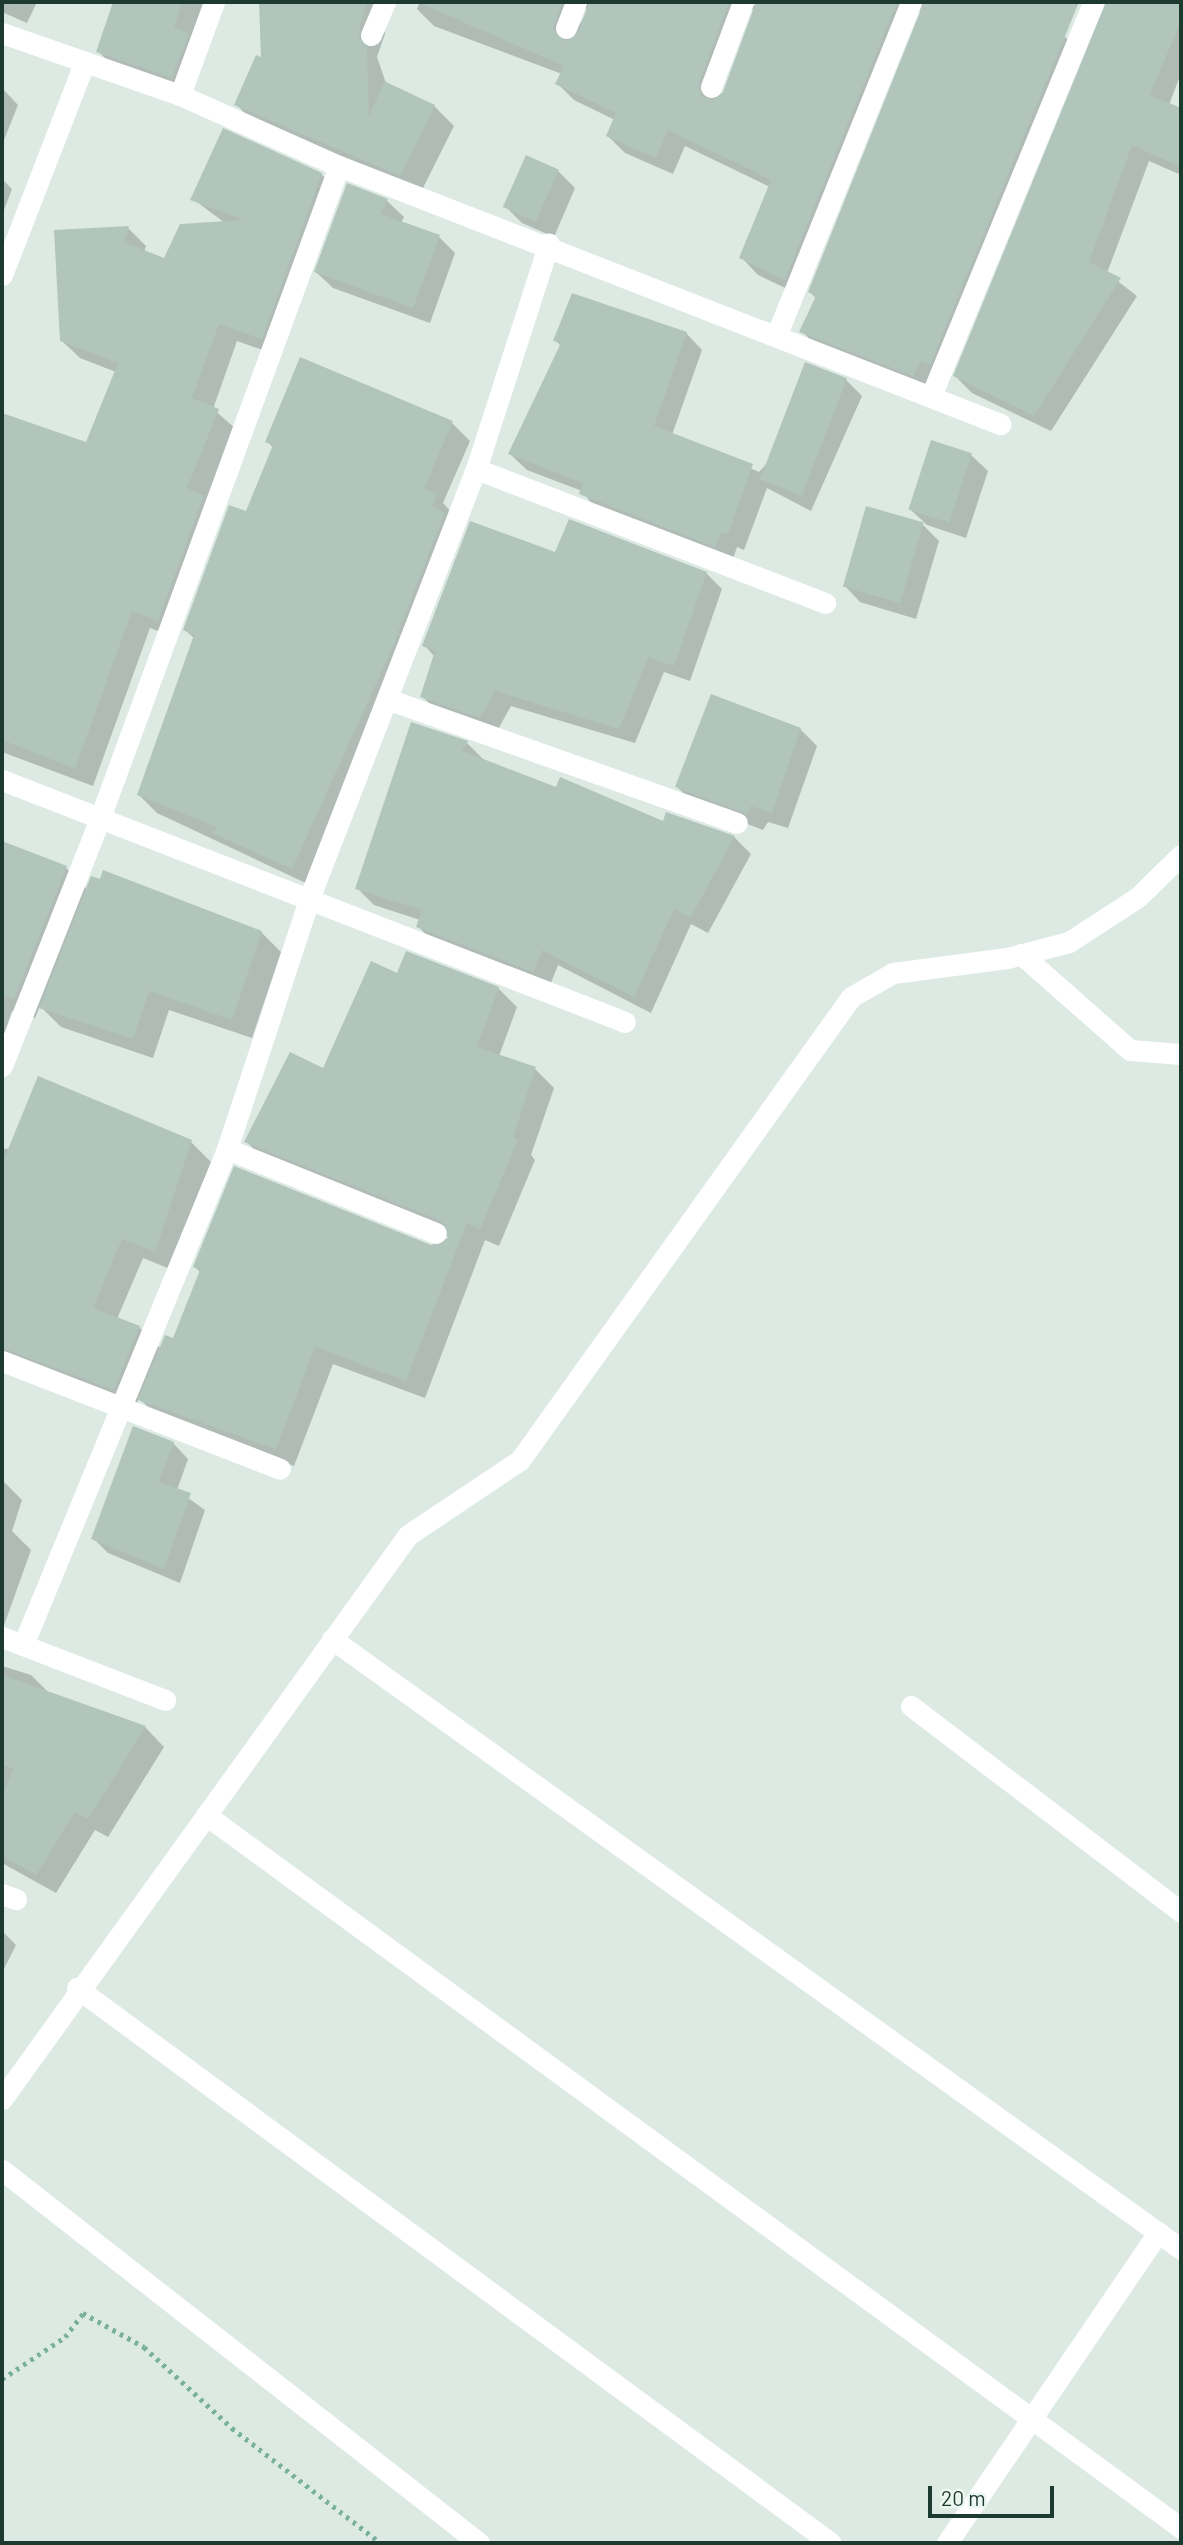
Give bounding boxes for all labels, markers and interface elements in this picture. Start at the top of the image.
scale bar [931,2472,1057,2516]
text: 20 m [941,2485,986,2510]

